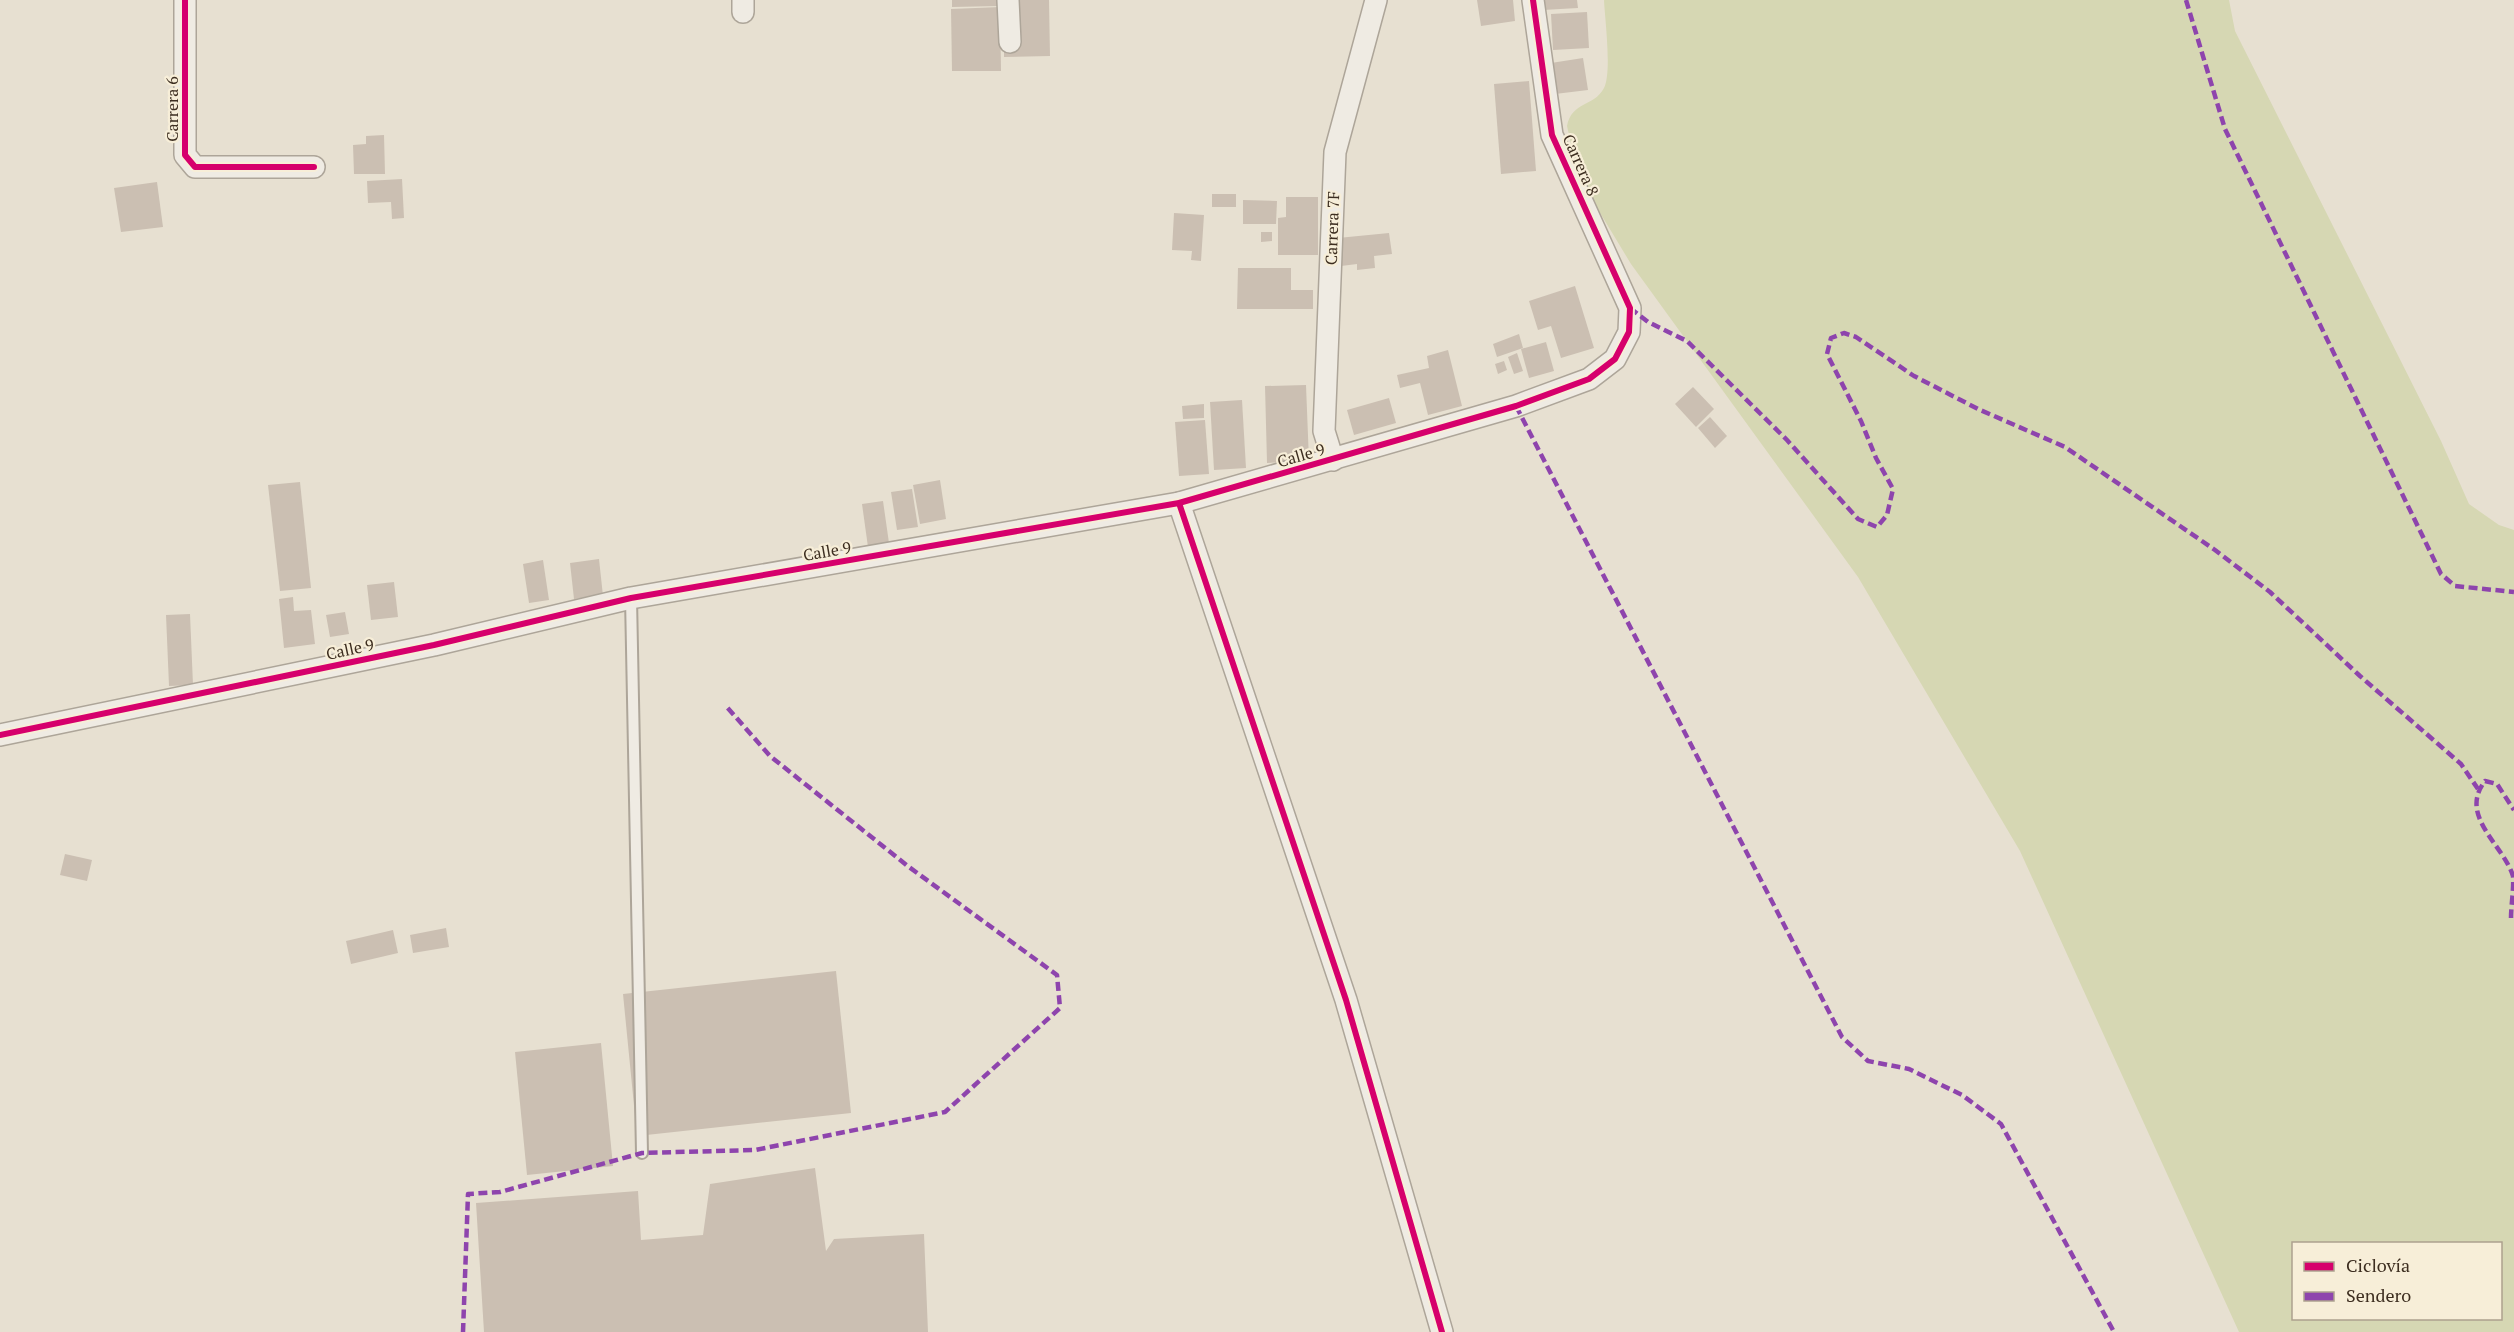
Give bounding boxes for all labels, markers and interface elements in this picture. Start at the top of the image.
street label: Carrera 6 [161,76,183,142]
street label: Carrera 8 [1558,131,1604,199]
street label: Carrera 7F [1320,191,1344,265]
street label: Calle 9 [1275,438,1327,472]
street label: Calle 9 [801,536,853,566]
street label: Calle 9 [324,633,376,665]
legend [2292,1242,2502,1320]
text: Ciclovía [2346,1253,2410,1277]
text: Sendero [2346,1283,2411,1307]

